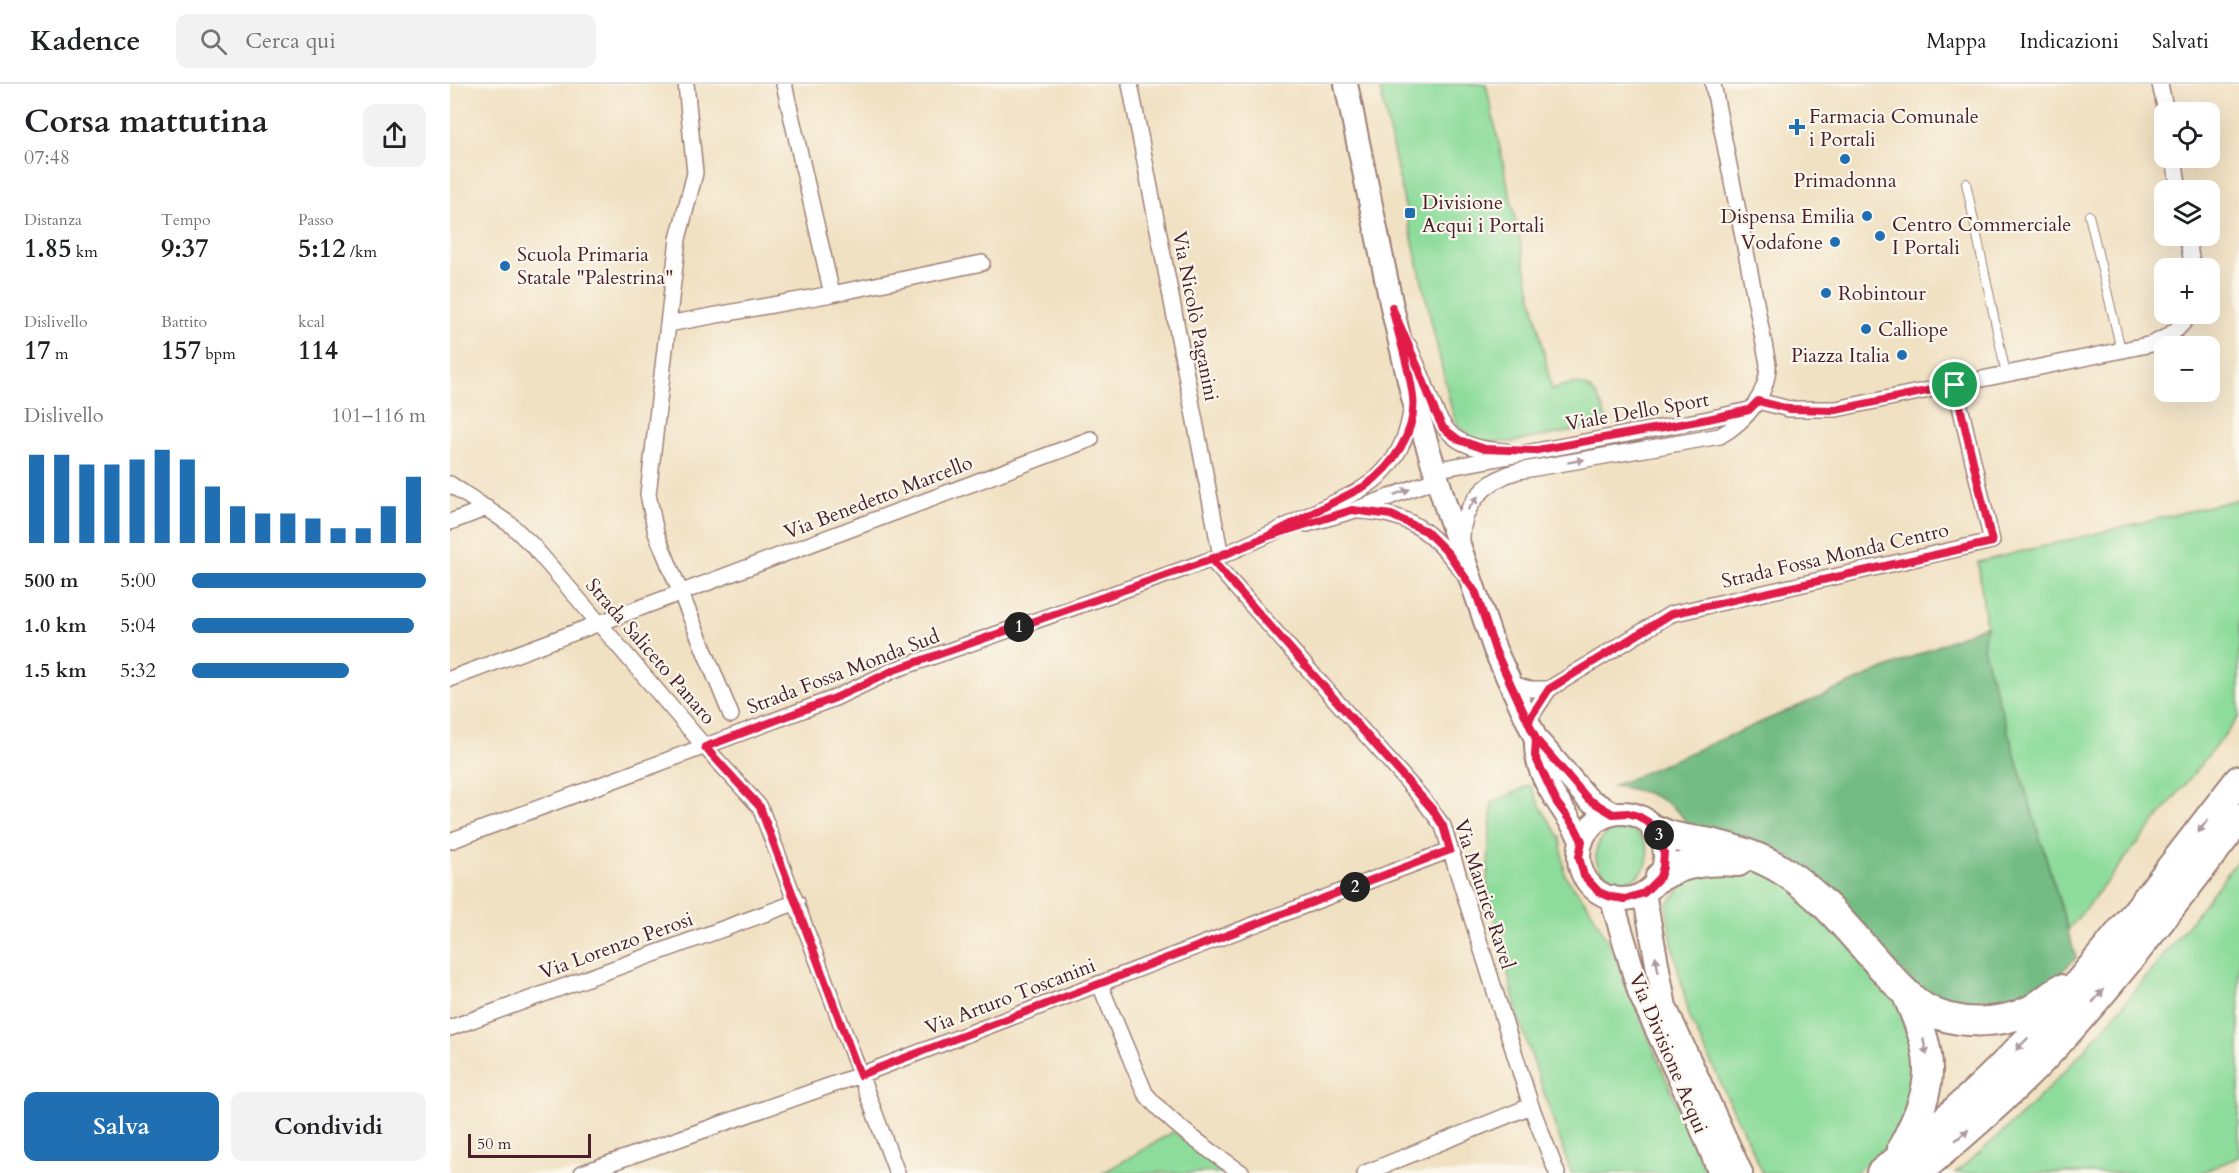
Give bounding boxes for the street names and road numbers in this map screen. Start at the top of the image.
street label: Via Nicolò Paganini [1166,229,1225,404]
street label: Viale Dello Sport [1563,385,1712,437]
street label: Via Benedetto Marcello [780,449,977,546]
street label: Strada Fossa Monda Centro [1719,516,1952,595]
street label: Strada Saliceto Panaro [580,572,722,730]
street label: Strada Fossa Monda Sud [743,622,943,721]
street label: Via Maurice Ravel [1448,816,1521,973]
street label: Via Lorenzo Perosi [536,905,697,986]
street label: Via Arturo Toscanini [921,951,1100,1041]
street label: Via Divisione Acqui [1623,969,1715,1138]

